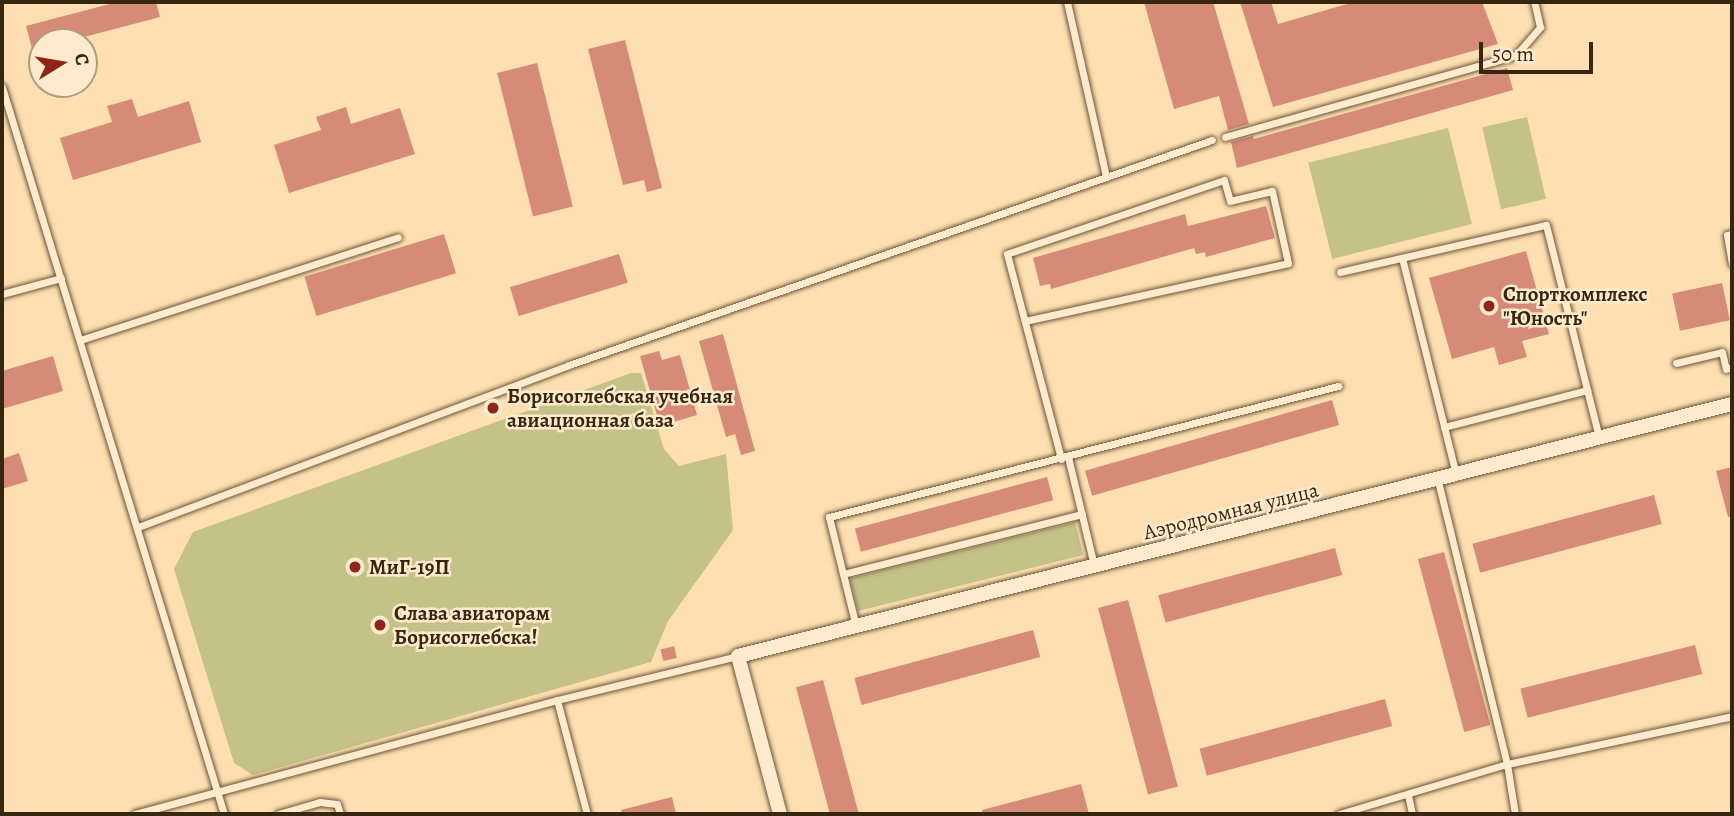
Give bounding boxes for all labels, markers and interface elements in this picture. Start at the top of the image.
north arrow [28,28,98,98]
scale bar [1482,28,1596,72]
text: 50 m [1492,40,1534,68]
text: С [68,51,96,68]
place label: Спорткомплекс "Юность" [1503,281,1648,331]
marker: Спорткомплекс "Юность" [1481,298,1497,314]
place label: Борисоглебская учебная авиационная база [507,383,733,433]
marker: Борисоглебская учебная авиационная база [485,400,501,416]
street label: Аэродромная улица [1141,477,1321,545]
place label: МиГ-19П [369,554,450,580]
marker: МиГ-19П [347,559,363,575]
place label: Слава авиаторам Борисоглебска! [394,600,550,650]
marker: Слава авиаторам Борисоглебска! [372,617,388,633]

